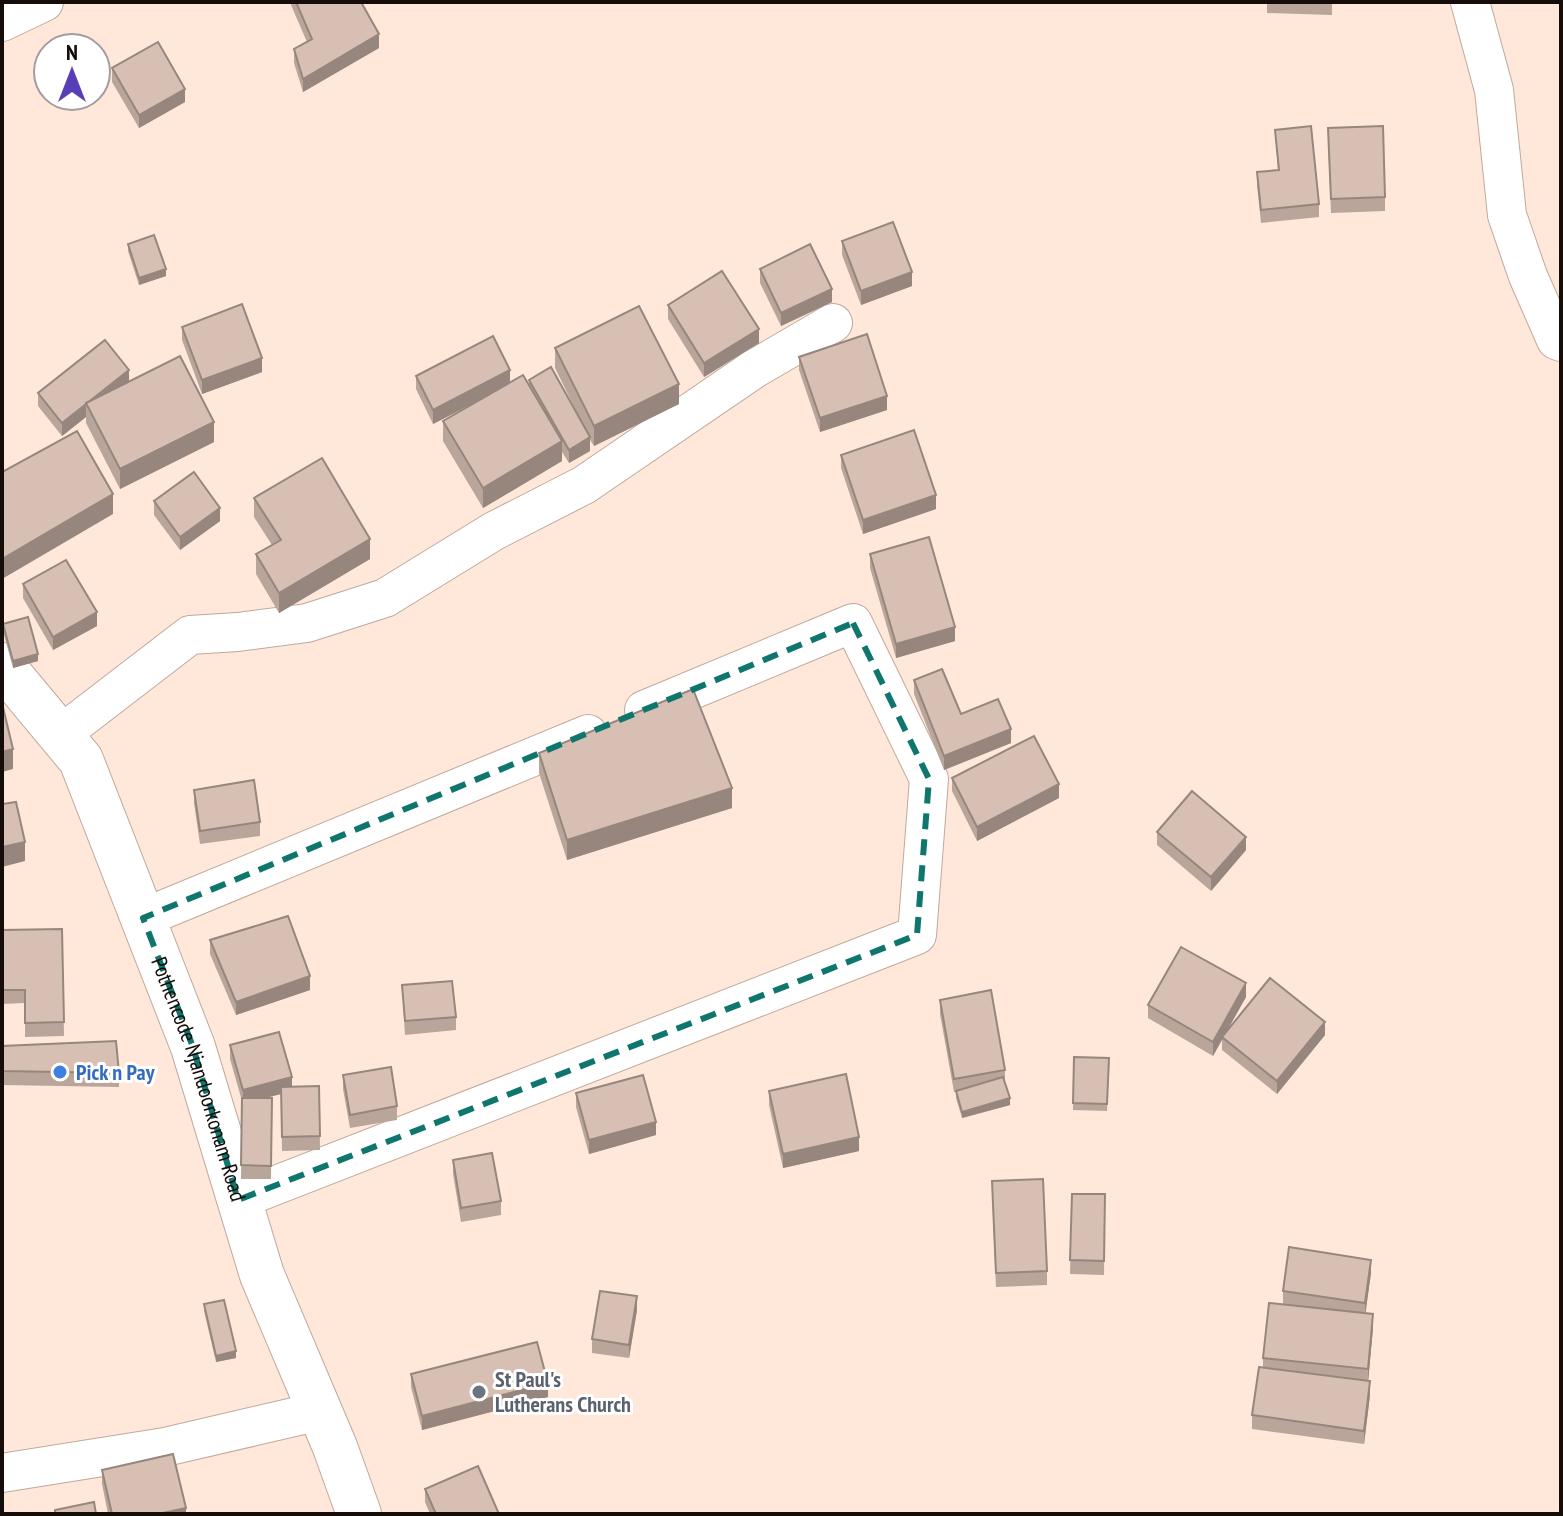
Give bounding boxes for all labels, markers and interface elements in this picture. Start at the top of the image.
north arrow [32,32,112,112]
text: N [66,38,78,66]
street label: Pothencode Njandoorkonam Road [145,953,253,1205]
place label: Pick n Pay [76,1058,156,1086]
marker: Pick n Pay [51,1063,69,1081]
place label: St Paul's Lutherans Church [495,1365,631,1418]
marker: St Paul's Lutherans Church [470,1383,488,1401]

